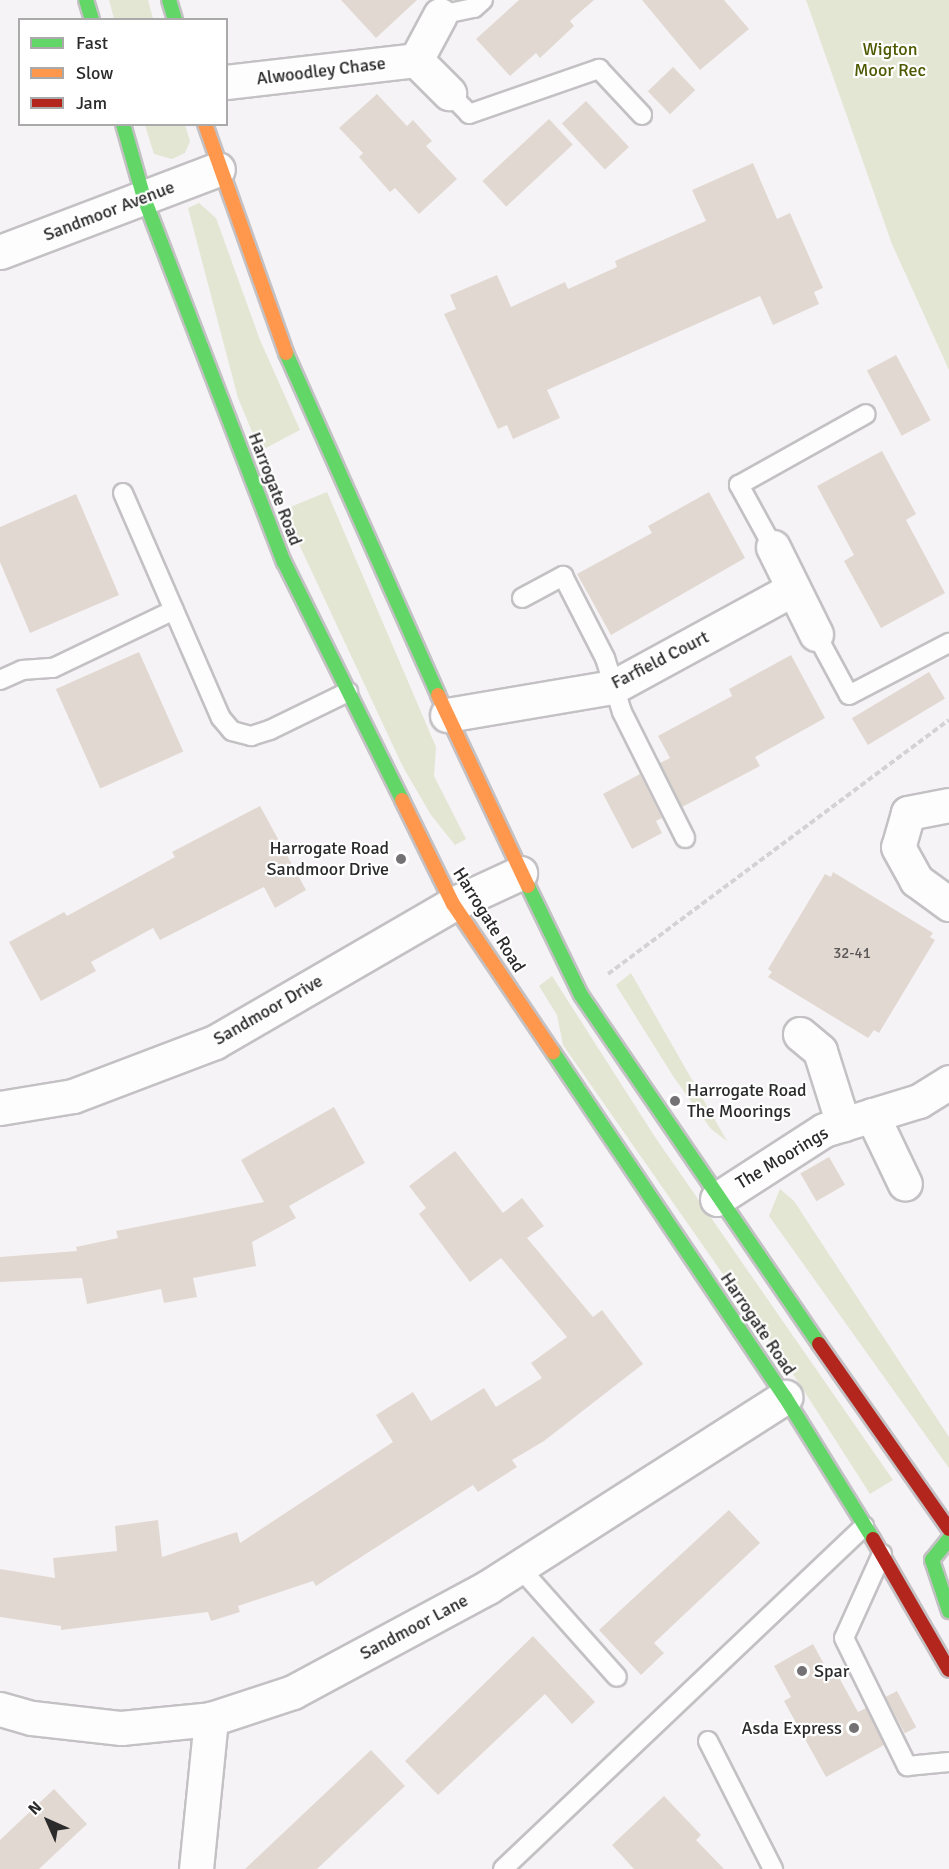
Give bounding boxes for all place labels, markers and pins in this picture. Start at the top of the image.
place label: Harrogate Road Sandmoor Drive [267,838,389,880]
marker: Harrogate Road Sandmoor Drive [394,852,408,866]
place label: Harrogate Road The Moorings [687,1080,807,1122]
marker: Harrogate Road The Moorings [668,1094,682,1108]
place label: Spar [814,1660,849,1682]
marker: Spar [795,1664,809,1678]
place label: Asda Express [741,1717,842,1739]
marker: Asda Express [847,1721,861,1735]

